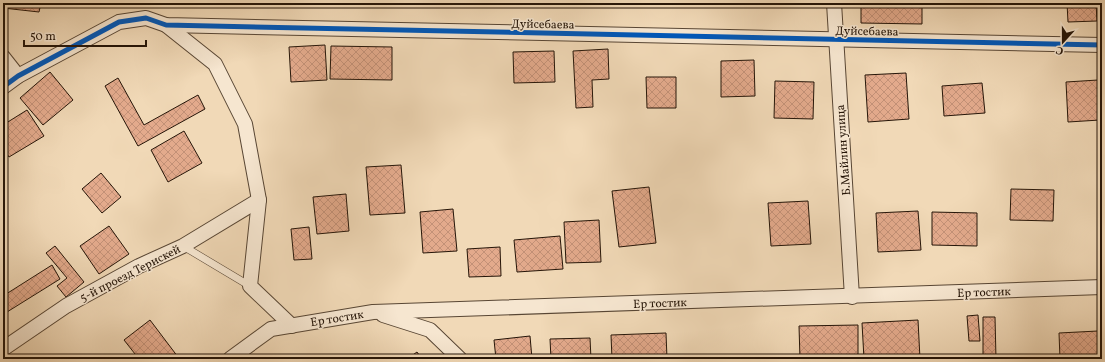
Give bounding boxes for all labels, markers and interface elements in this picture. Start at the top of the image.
street label: Дуйсебаева [511,16,575,34]
scale bar [24,22,146,48]
north arrow [1043,22,1083,62]
street label: Дуйсебаева [835,23,899,41]
text: 50 m [30,29,56,45]
text: С [1054,42,1066,58]
street label: Б.Майлин улица [833,104,855,196]
street label: 5-й проезд Терискей [77,242,184,306]
street label: Ер тостик [957,284,1012,302]
street label: Ер тостик [633,295,688,313]
street label: Ер тостик [309,307,366,331]

